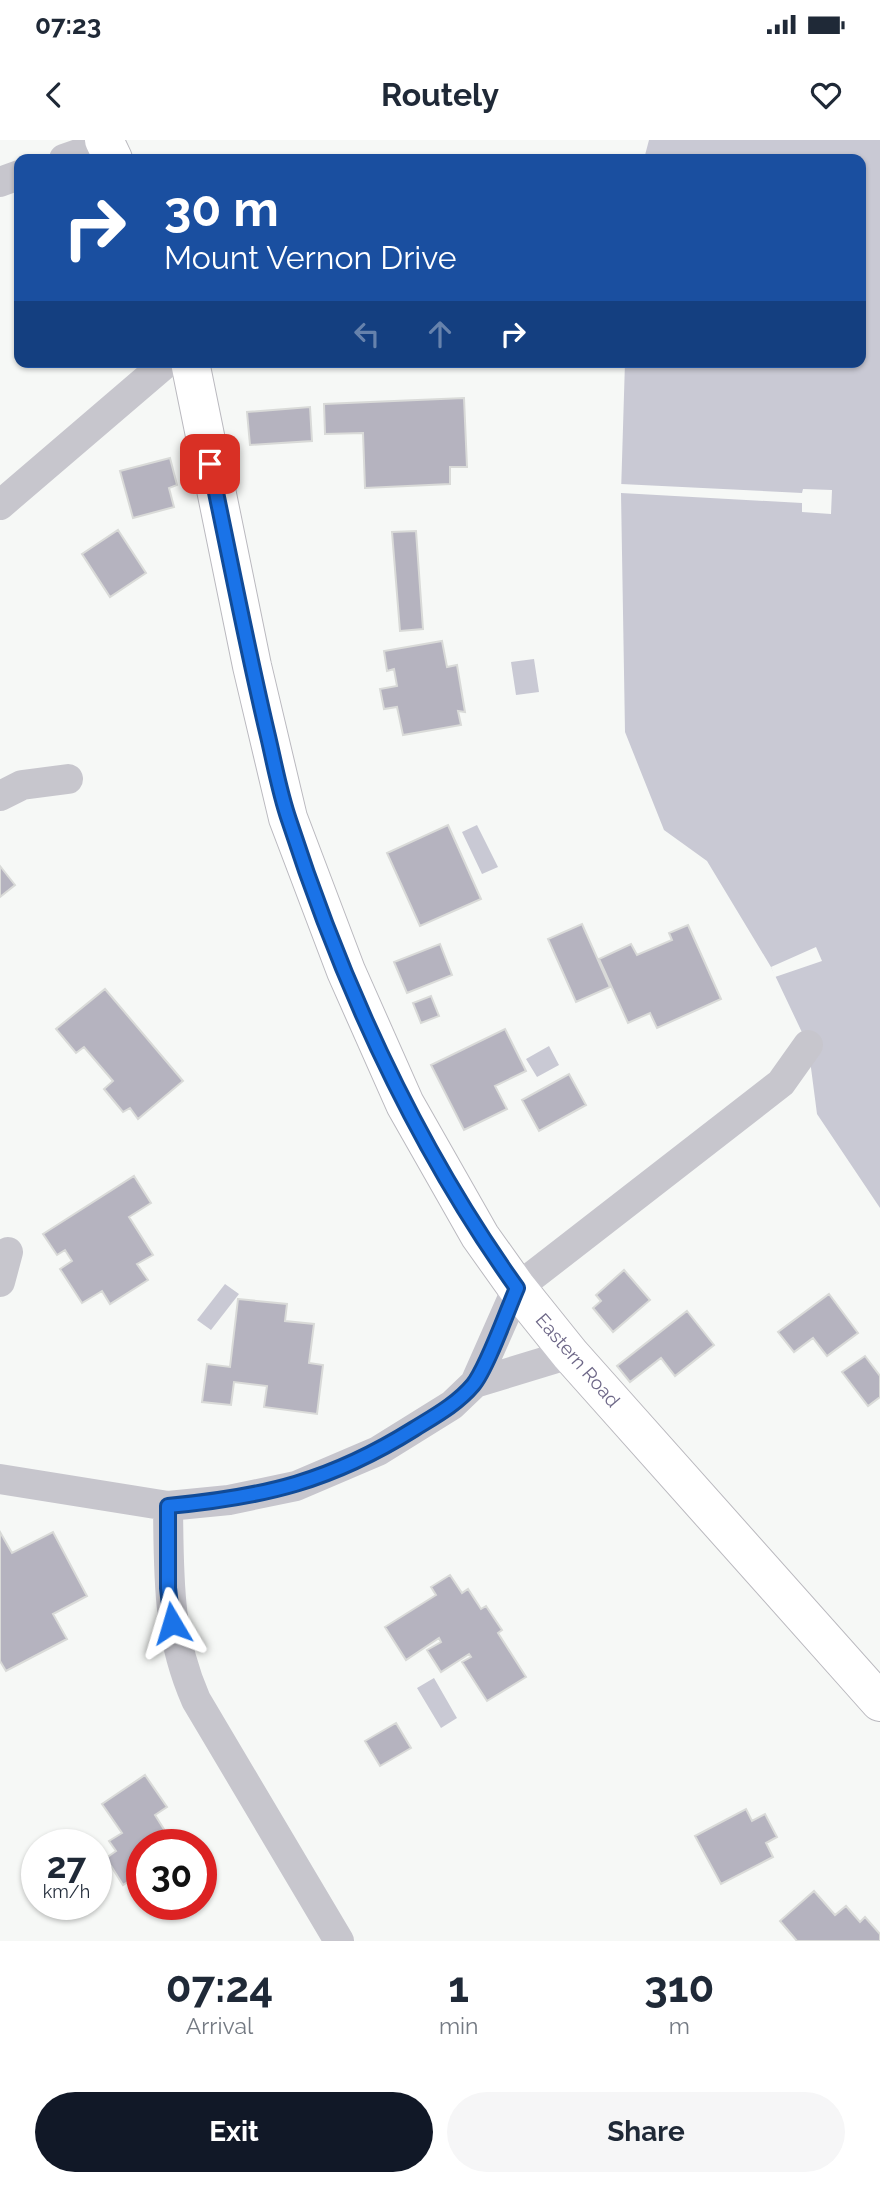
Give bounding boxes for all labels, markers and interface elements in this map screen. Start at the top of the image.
text: 07:23 [35,10,101,40]
icon: back [35,76,73,114]
text: Routely [381,76,499,113]
icon: heart [807,76,845,114]
text: 30 m [164,180,279,237]
icon: right [49,182,140,273]
text: Mount Vernon Drive [164,239,457,276]
icon: left [348,315,386,353]
icon: ahead [421,315,459,353]
icon: right [494,315,532,353]
pin [180,434,240,494]
icon: arrive [191,445,229,483]
street label: Eastern Road [531,1309,625,1411]
position arrow [135,1586,209,1660]
speed limit sign: 30 [126,1829,217,1920]
text: 27 [47,1845,86,1886]
text: km/h [43,1881,90,1902]
text: 07:24 [166,1963,273,2012]
text: 1 [448,1963,469,2012]
text: 310 [644,1963,714,2012]
text: Arrival [186,2012,253,2039]
text: min [439,2012,478,2039]
text: m [669,2012,690,2039]
button: Exit [35,2092,433,2172]
button: Share [447,2092,845,2172]

